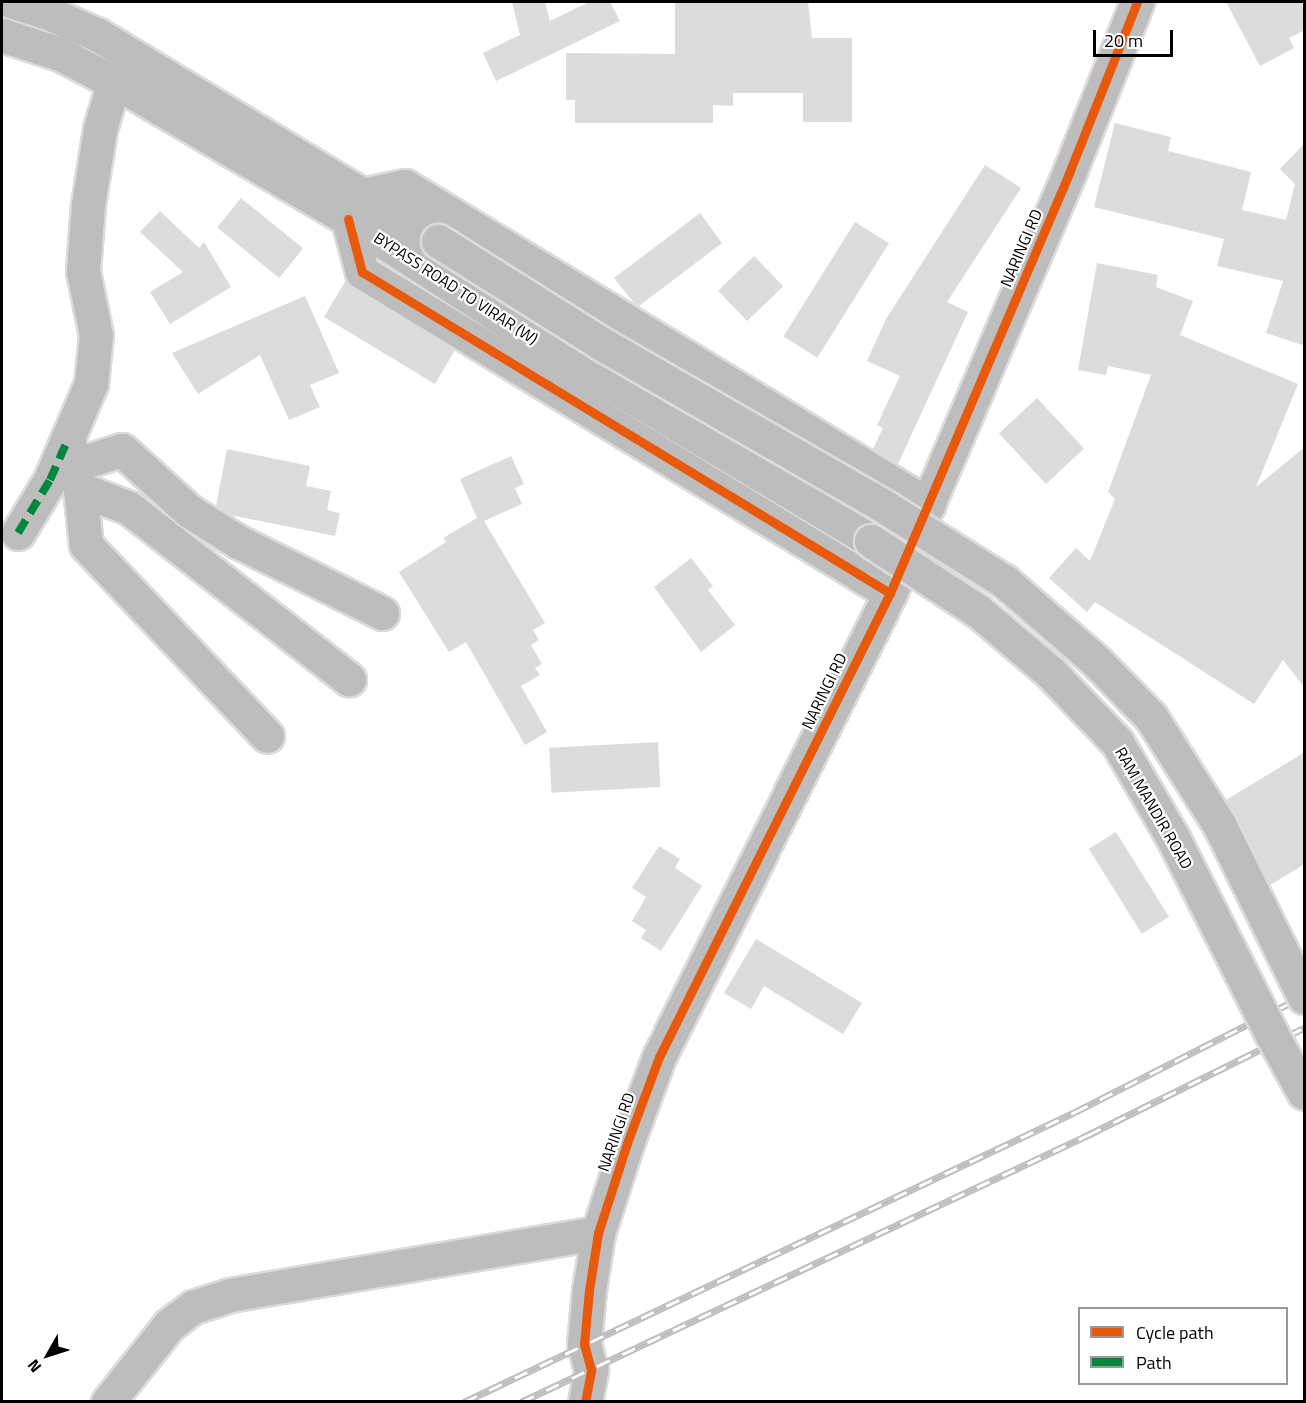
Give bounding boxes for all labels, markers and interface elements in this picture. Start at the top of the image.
scale bar [1096,18,1176,56]
text: 20 m [1104,27,1143,54]
street label: NARINGI RD [996,206,1046,290]
street label: BYPASS ROAD TO VIRAR (W) [370,228,542,348]
street label: NARINGI RD [797,650,851,732]
street label: RAM MANDIR ROAD [1111,744,1197,872]
street label: NARINGI RD [594,1090,638,1174]
legend [1078,1307,1288,1385]
text: Cycle path [1136,1319,1214,1346]
north arrow [18,1325,78,1385]
text: Path [1136,1349,1172,1376]
text: N [21,1354,47,1378]

